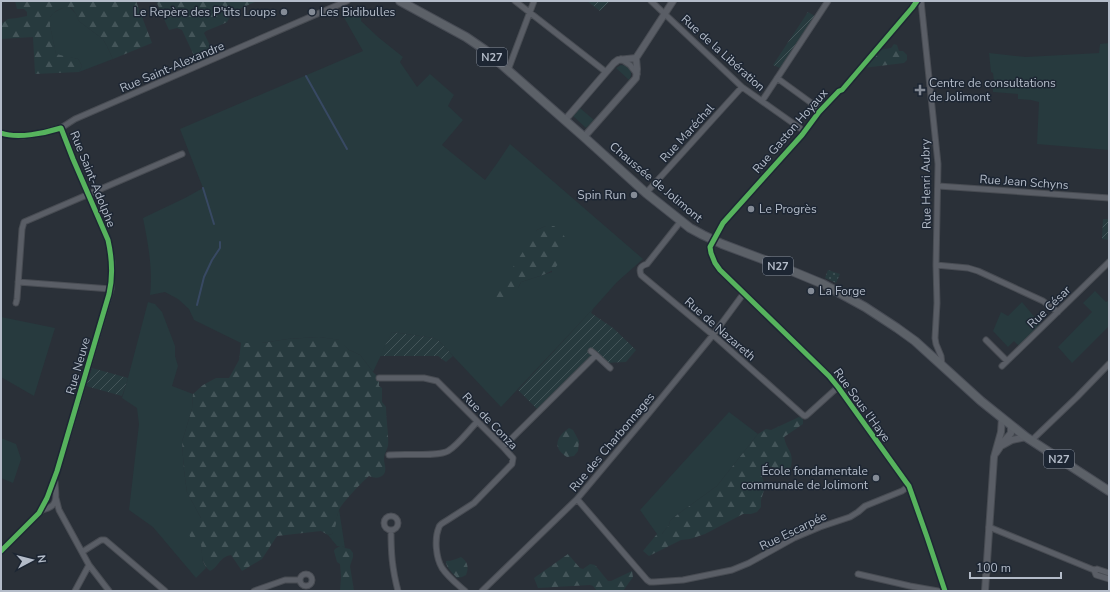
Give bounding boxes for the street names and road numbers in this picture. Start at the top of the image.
street label: Rue de la Libération [678,11,768,95]
street label: Rue Saint-Alexandre [117,38,227,96]
road number: N27 [477,48,507,66]
street label: Rue Gaston Hoyaux [749,85,832,177]
street label: Rue Maréchal [656,100,718,166]
street label: Rue Saint-Adolphe [66,128,120,230]
street label: Chaussée de Jolimont [606,138,706,226]
street label: Rue Henri Aubry [917,138,935,229]
street label: Rue Jean Schyns [979,171,1069,193]
road number: N27 [763,257,793,275]
street label: Rue César [1024,282,1075,332]
street label: Rue de Nazareth [681,294,759,364]
street label: Rue Neuve [62,336,94,396]
street label: Rue Sous l'Haye [830,365,894,445]
street label: Rue de Conza [459,389,521,453]
street label: Rue des Charbonnages [566,389,658,495]
road number: N27 [1044,450,1074,468]
street label: Rue Escarpée [757,508,829,554]

